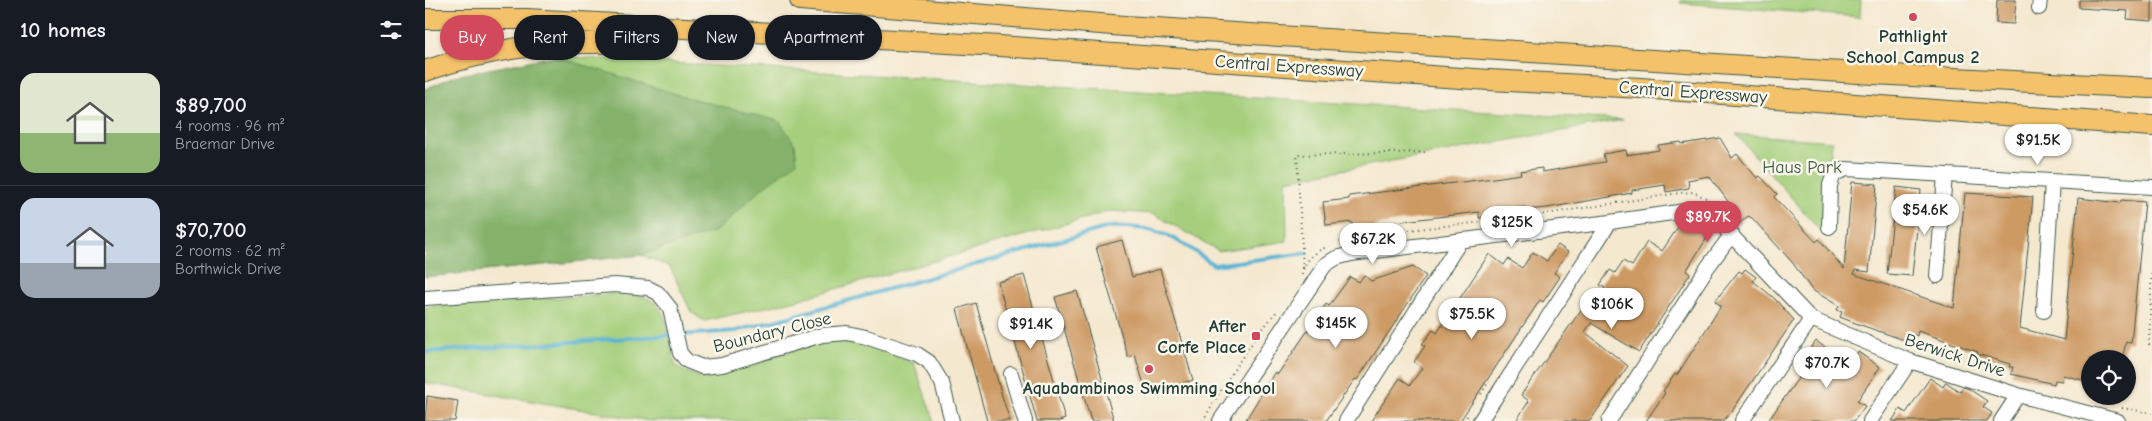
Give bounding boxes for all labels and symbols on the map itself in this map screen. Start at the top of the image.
marker: Pathlight School Campus 2 [1907,11,1919,23]
place label: Pathlight School Campus 2 [1846,26,1980,68]
street label: Central Expressway [1214,51,1365,82]
street label: Central Expressway [1618,77,1769,108]
pin: $91.5K [1997,124,2079,166]
park label: Haus Park [1762,157,1842,178]
pin: $54.6K [1884,194,1966,236]
pin: $89.7K [1667,200,1749,243]
pin: $125K [1477,206,1547,248]
pin: $67.2K [1332,222,1414,265]
pin: $106K [1577,288,1647,330]
pin: $75.5K [1431,298,1513,340]
pin: $145K [1301,306,1371,349]
street label: Boundary Close [711,308,833,357]
pin: $91.4K [990,308,1072,350]
place label: After Corfe Place [1157,316,1247,358]
street label: Berwick Drive [1902,329,2008,382]
marker: After Corfe Place [1250,330,1262,342]
pin: $70.7K [1786,346,1868,389]
marker: Aquabambinos Swimming School [1143,363,1155,375]
place label: Aquabambinos Swimming School [1023,378,1275,399]

